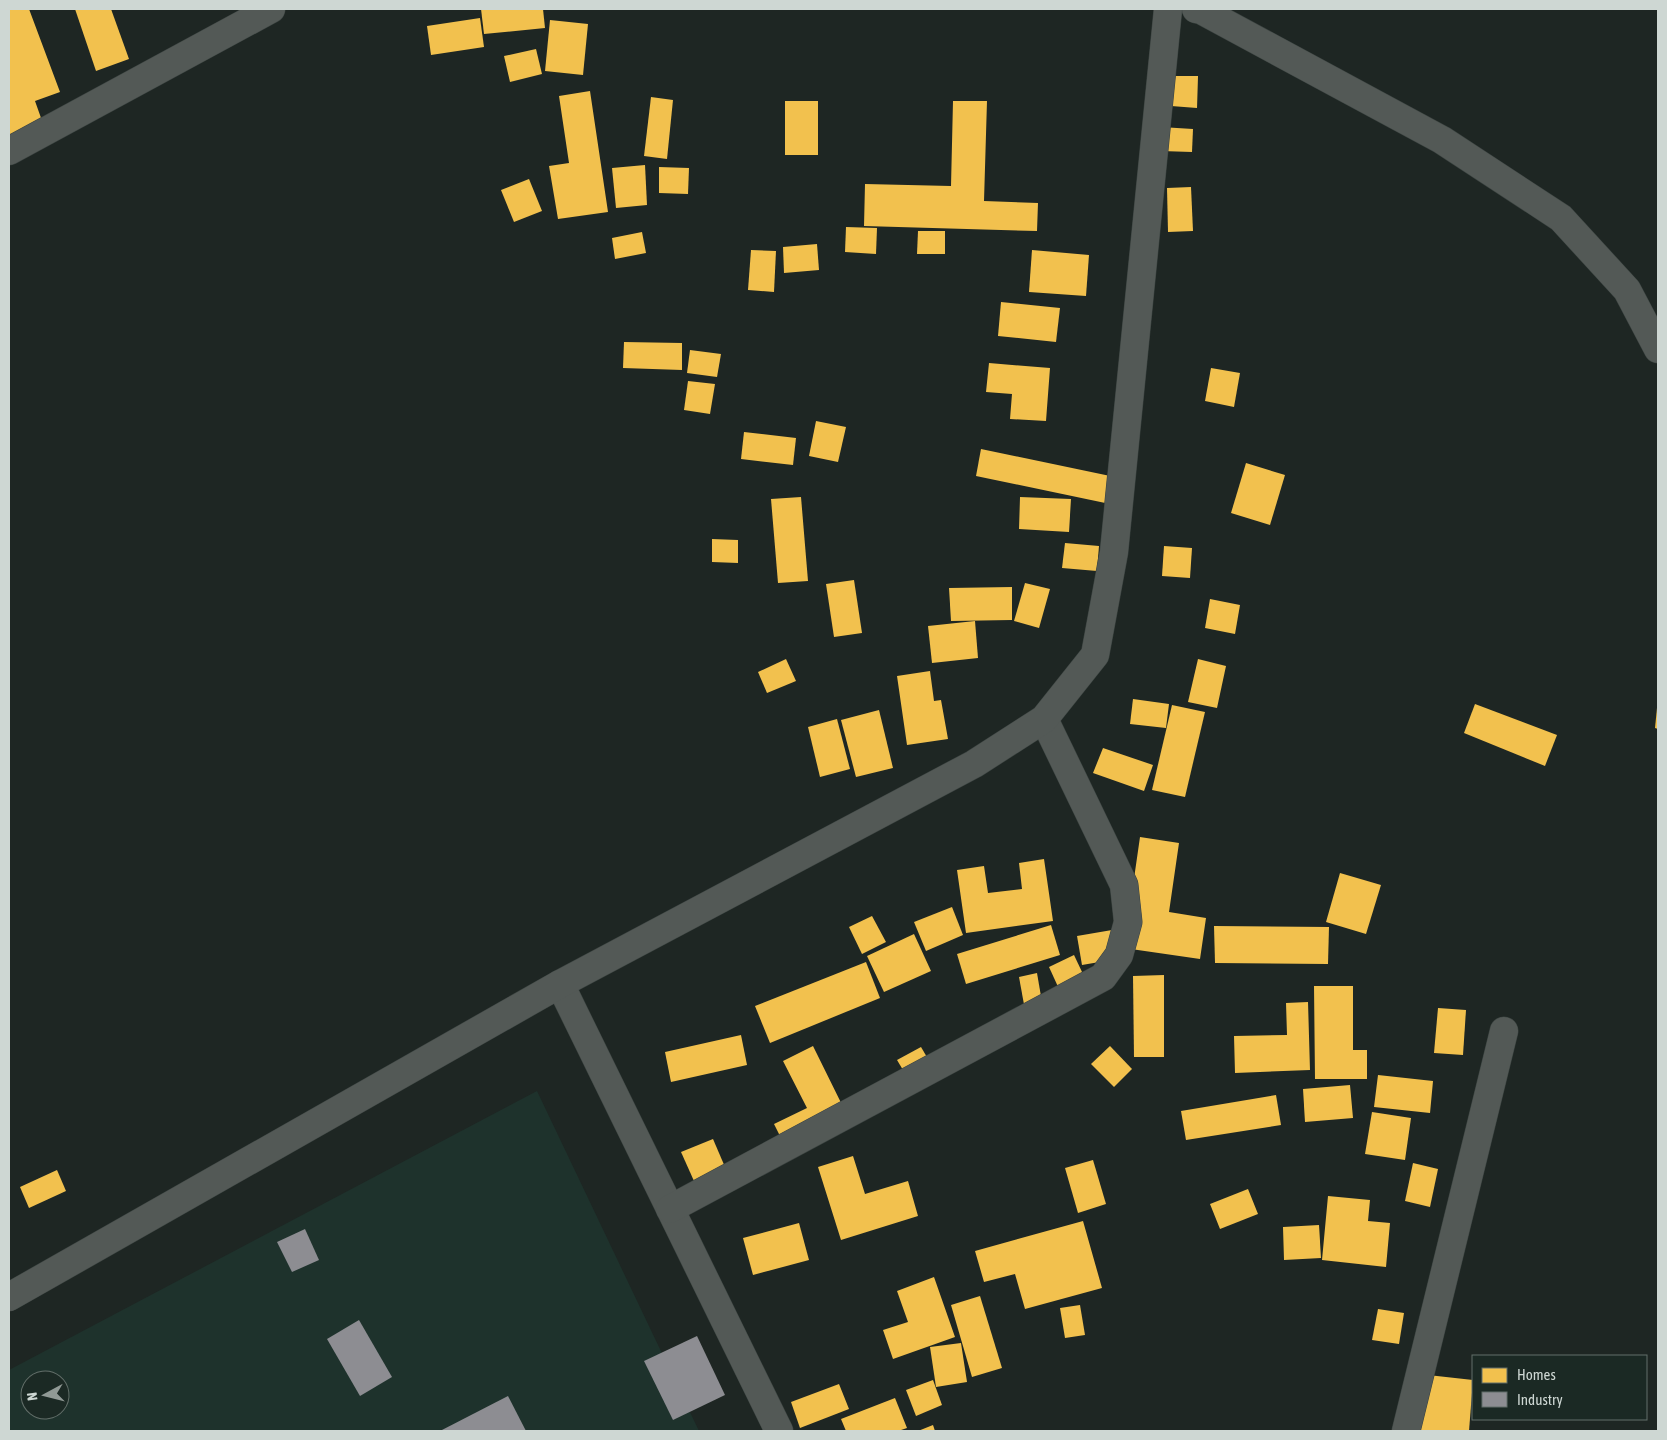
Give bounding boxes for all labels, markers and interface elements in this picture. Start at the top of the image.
legend [1472,1355,1647,1420]
text: Homes [1517,1366,1556,1383]
north arrow [20,1370,70,1420]
text: Industry [1517,1391,1563,1408]
text: N [24,1392,41,1402]

